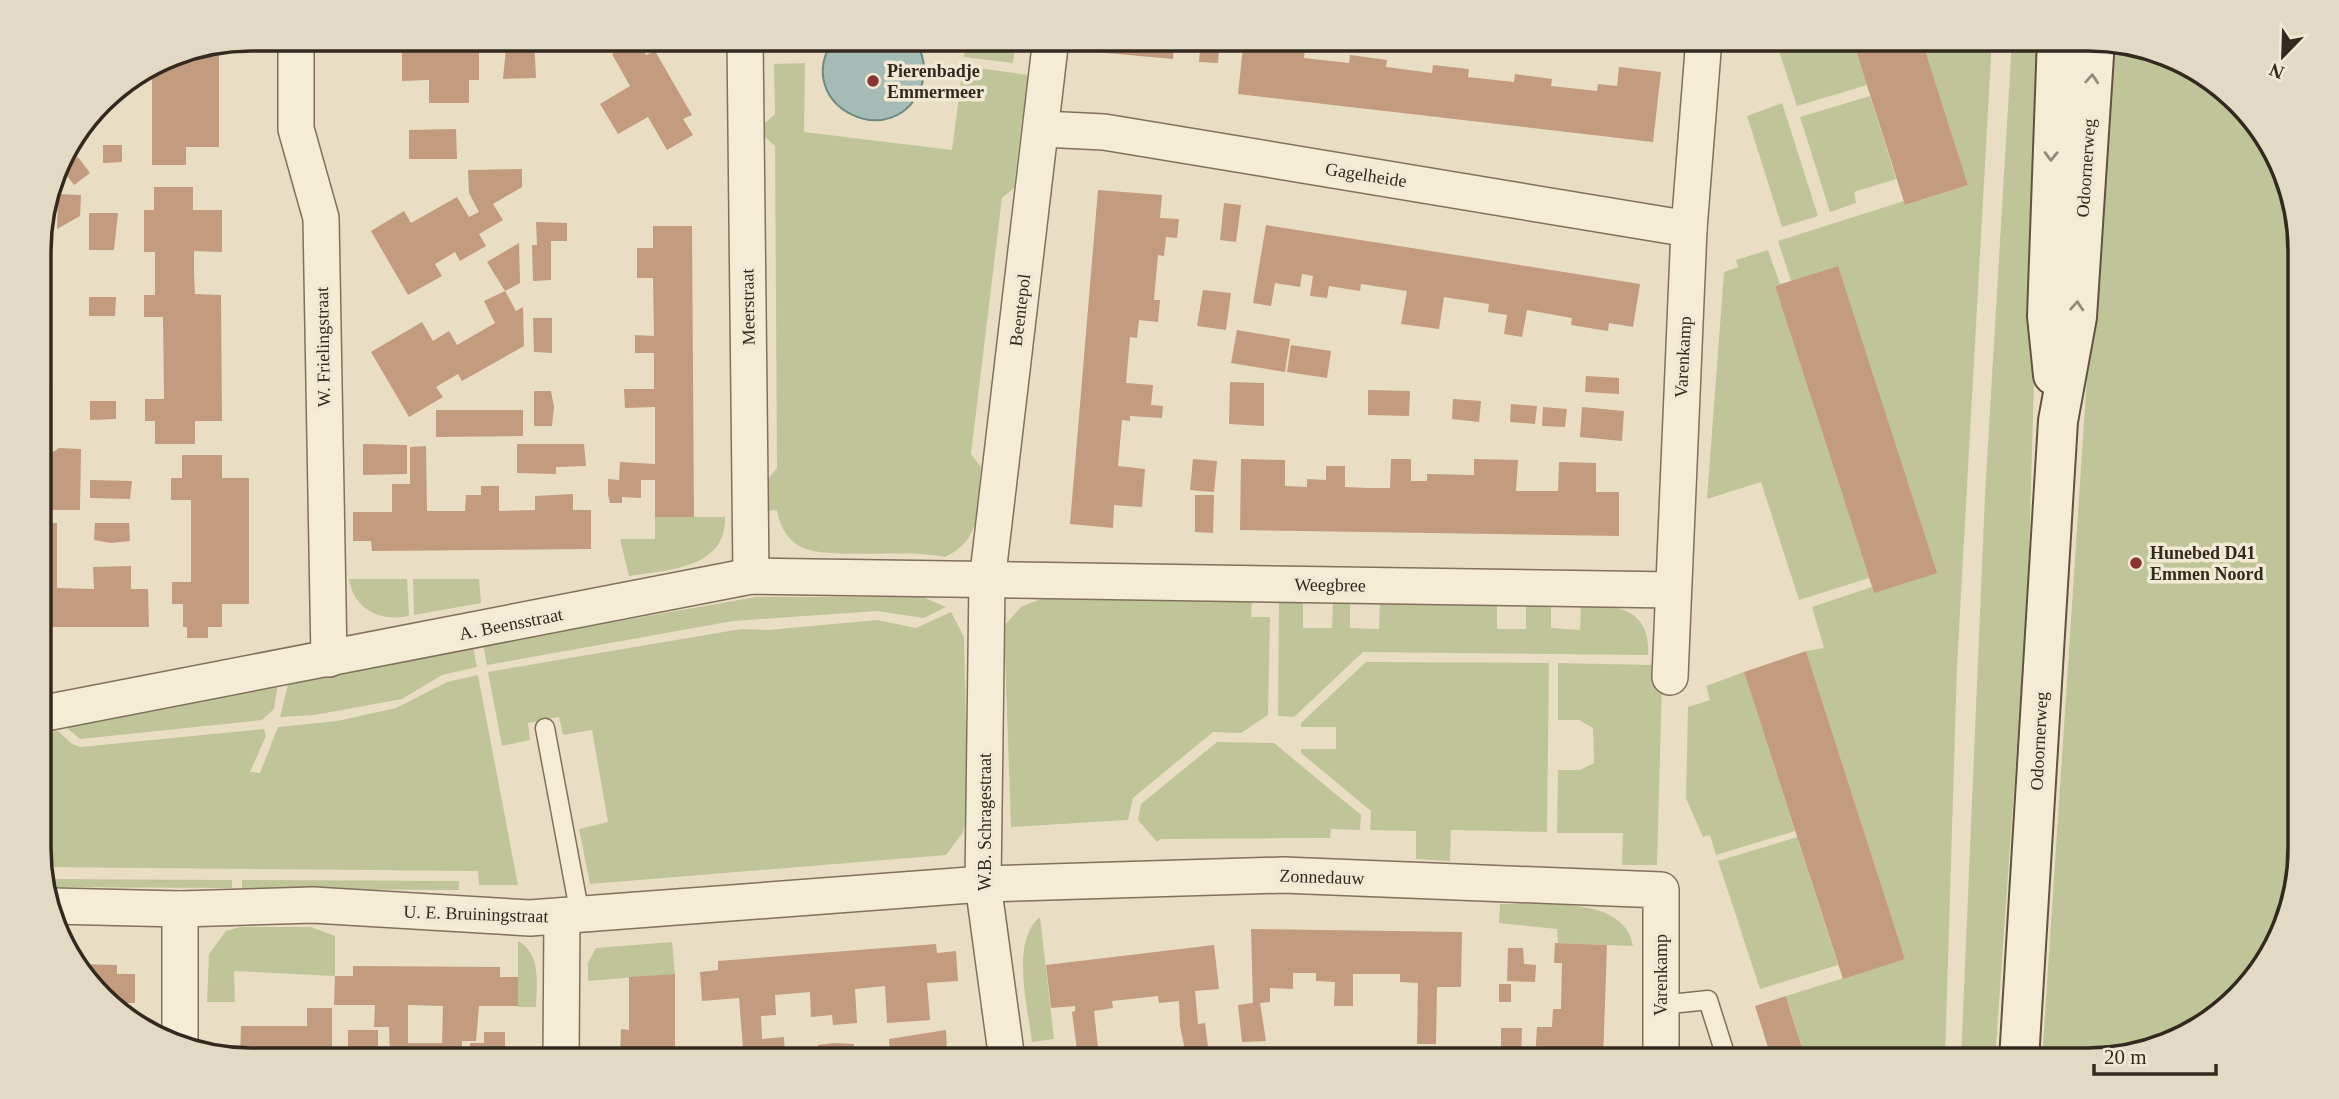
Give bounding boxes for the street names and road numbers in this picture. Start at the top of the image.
street label: Odoornerweg [2073,118,2099,218]
street label: Gagelheide [1324,159,1408,191]
street label: Meerstraat [737,268,759,346]
street label: Beentepol [1006,273,1034,347]
street label: W. Frielingstraat [312,287,334,407]
street label: Varenkamp [1671,316,1695,398]
street label: Weegbree [1294,574,1366,596]
street label: A. Beensstraat [458,604,564,644]
street label: Odoornerweg [2026,691,2052,791]
street label: W.B. Schragestraat [975,753,995,891]
street label: Zonnedauw [1279,866,1365,888]
street label: U. E. Bruiningstraat [403,901,549,927]
street label: Varenkamp [1651,934,1671,1016]

